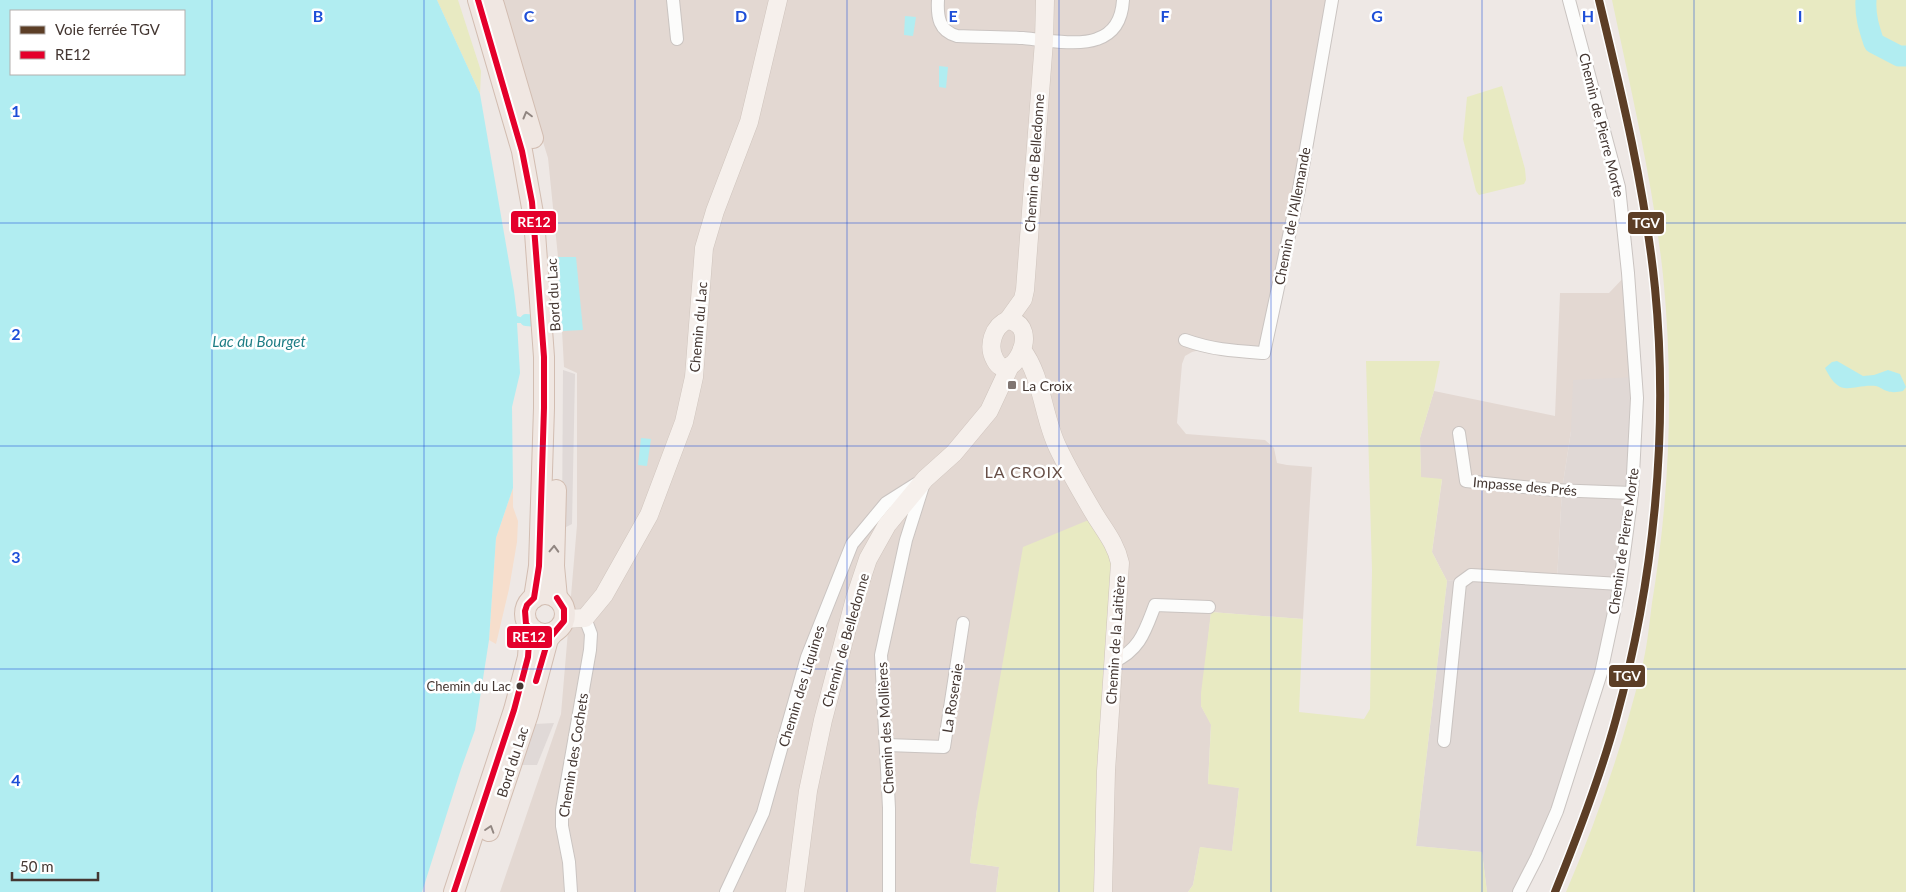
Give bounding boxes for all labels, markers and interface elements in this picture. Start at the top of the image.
text: B [313,6,323,25]
text: C [524,6,535,25]
text: D [735,6,747,25]
text: E [948,6,958,25]
text: F [1160,6,1170,25]
text: G [1371,6,1383,25]
text: H [1582,6,1594,25]
text: I [1798,6,1802,25]
legend [10,10,185,75]
text: Voie ferrée TGV [55,20,161,38]
text: RE12 [55,45,90,63]
street label: Chemin de Pierre Morte [1576,51,1628,199]
street label: Chemin de Belledonne [1021,93,1047,233]
text: 1 [11,101,21,120]
one-way arrow [522,110,533,119]
street label: Chemin de l'Allemande [1270,146,1314,286]
line badge: RE12 [510,210,557,234]
line badge: TGV [1627,211,1665,235]
text: RE12 [517,213,551,230]
text: TGV [1632,214,1660,231]
street label: Bord du Lac [543,258,563,332]
street label: Chemin du Lac [686,281,710,373]
text: 2 [11,324,21,343]
water label: Lac du Bourget [212,332,306,350]
place label: La Croix [1022,377,1072,394]
marker: La Croix [1006,379,1018,391]
district label: LA CROIX [985,462,1063,481]
street label: Chemin de Pierre Morte [1604,467,1642,615]
street label: Impasse des Prés [1472,473,1578,499]
one-way arrow [549,545,560,553]
text: 3 [11,547,21,566]
street label: Chemin de Belledonne [818,571,872,709]
street label: Chemin de la Laitière [1102,575,1128,705]
street label: Chemin des Liquines [774,623,828,749]
line badge: RE12 [506,625,553,649]
text: RE12 [512,628,546,645]
street label: Chemin des Mollières [873,662,897,794]
street label: La Roseraie [938,662,966,734]
line badge: TGV [1608,664,1646,688]
text: TGV [1613,667,1641,684]
place label: Chemin du Lac [427,678,511,694]
marker: Chemin du Lac [515,681,525,691]
street label: Chemin des Cochets [555,692,591,818]
street label: Bord du Lac [493,724,531,799]
text: 4 [11,770,21,789]
one-way arrow [484,825,494,834]
scale bar [12,850,99,882]
text: 50 m [20,857,54,875]

